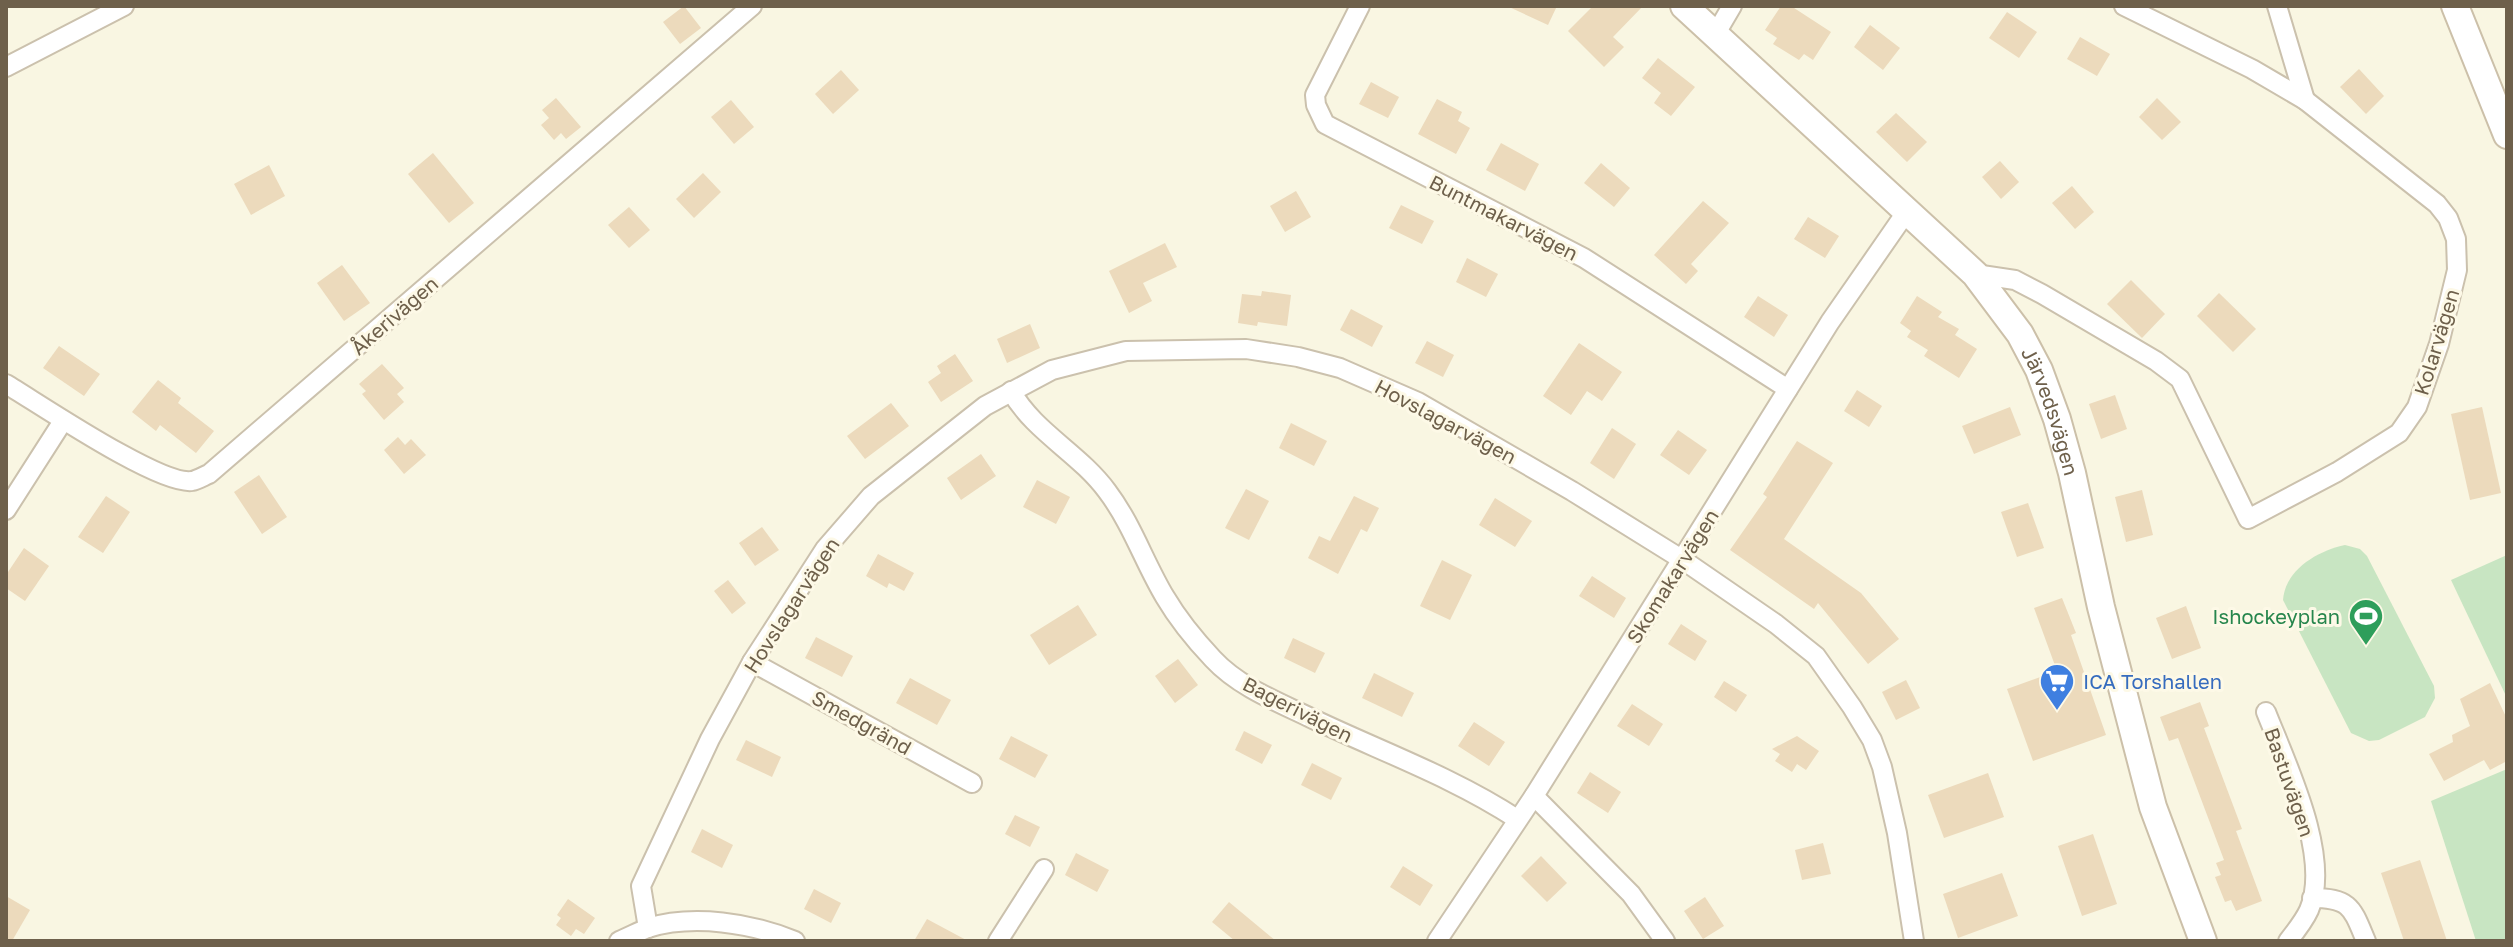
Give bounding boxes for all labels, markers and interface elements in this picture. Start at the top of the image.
street label: Buntmakarvägen [1426,169,1582,265]
street label: Åkerivägen [346,271,442,359]
street label: Kolarvägen [2408,286,2464,398]
street label: Järvedsvägen [2017,343,2084,478]
street label: Hovslagarvägen [1371,374,1521,468]
street label: Skomakarvägen [1621,504,1723,648]
street label: Hovslagarvägen [738,533,844,677]
sports icon: Ishockeyplan [2347,597,2385,647]
place label: Ishockeyplan [2212,604,2340,628]
supermarket icon: ICA Torshallen [2038,662,2076,712]
place label: ICA Torshallen [2083,669,2222,693]
street label: Bagerivägen [1239,671,1357,747]
street label: Smedgränd [808,685,916,759]
street label: Bastuvägen [2260,724,2320,840]

